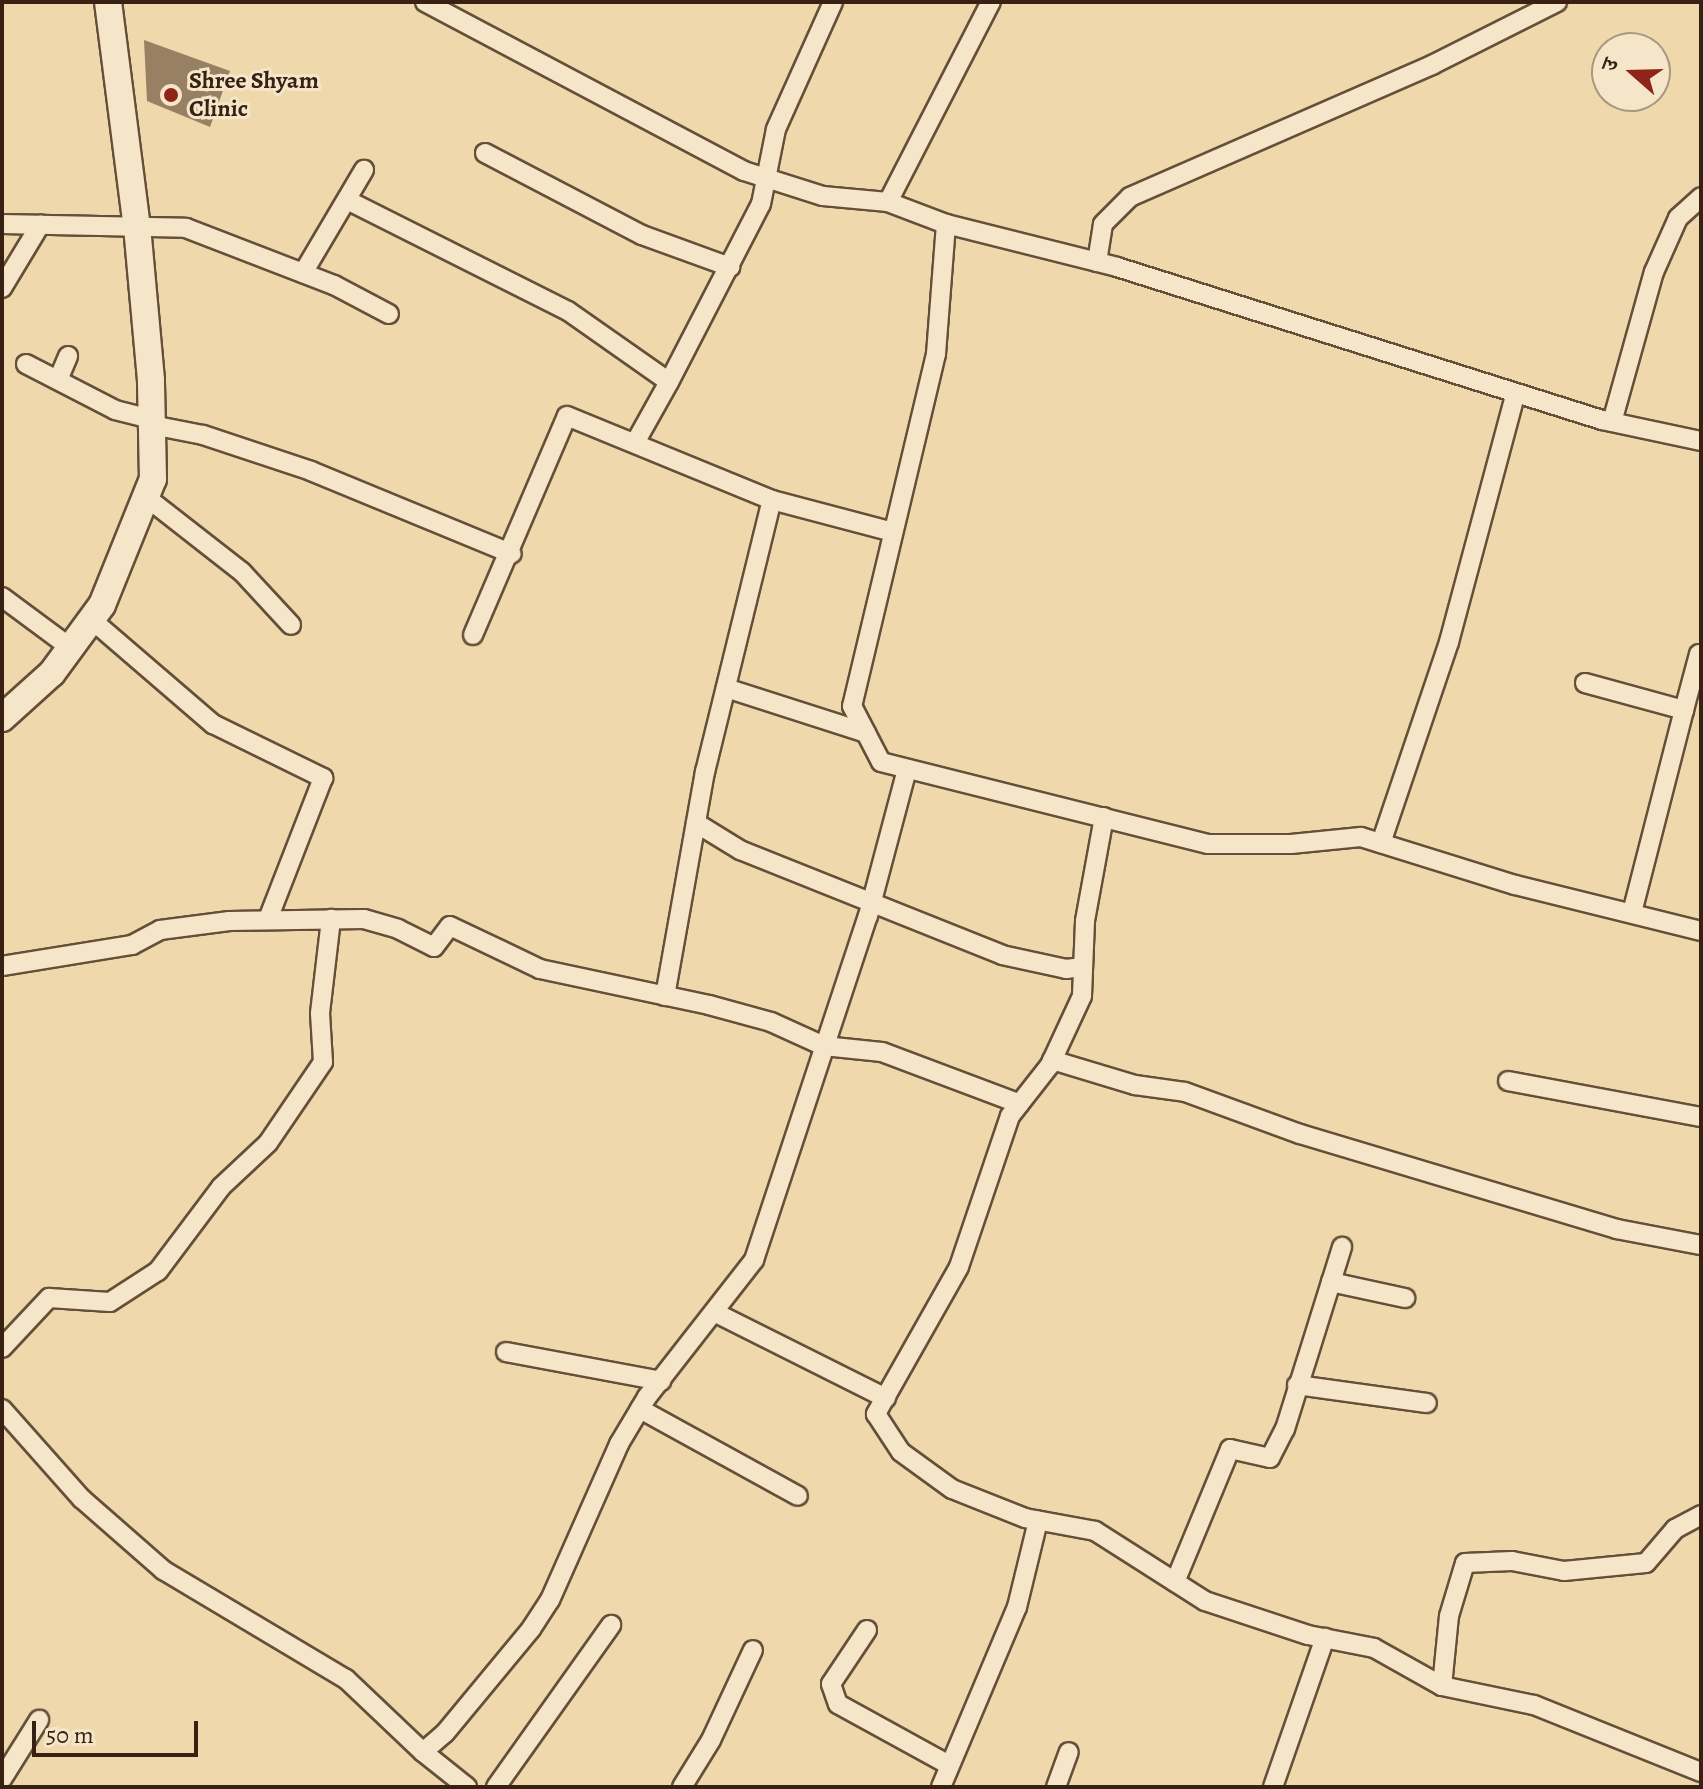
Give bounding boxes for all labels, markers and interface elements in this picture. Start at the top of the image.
north arrow [1591,32,1671,112]
text: उ [1594,54,1626,75]
place label: Shree Shyam Clinic [189,67,319,123]
marker: Shree Shyam Clinic [160,84,182,106]
scale bar [36,1705,202,1755]
text: 50 m [46,1719,94,1751]

